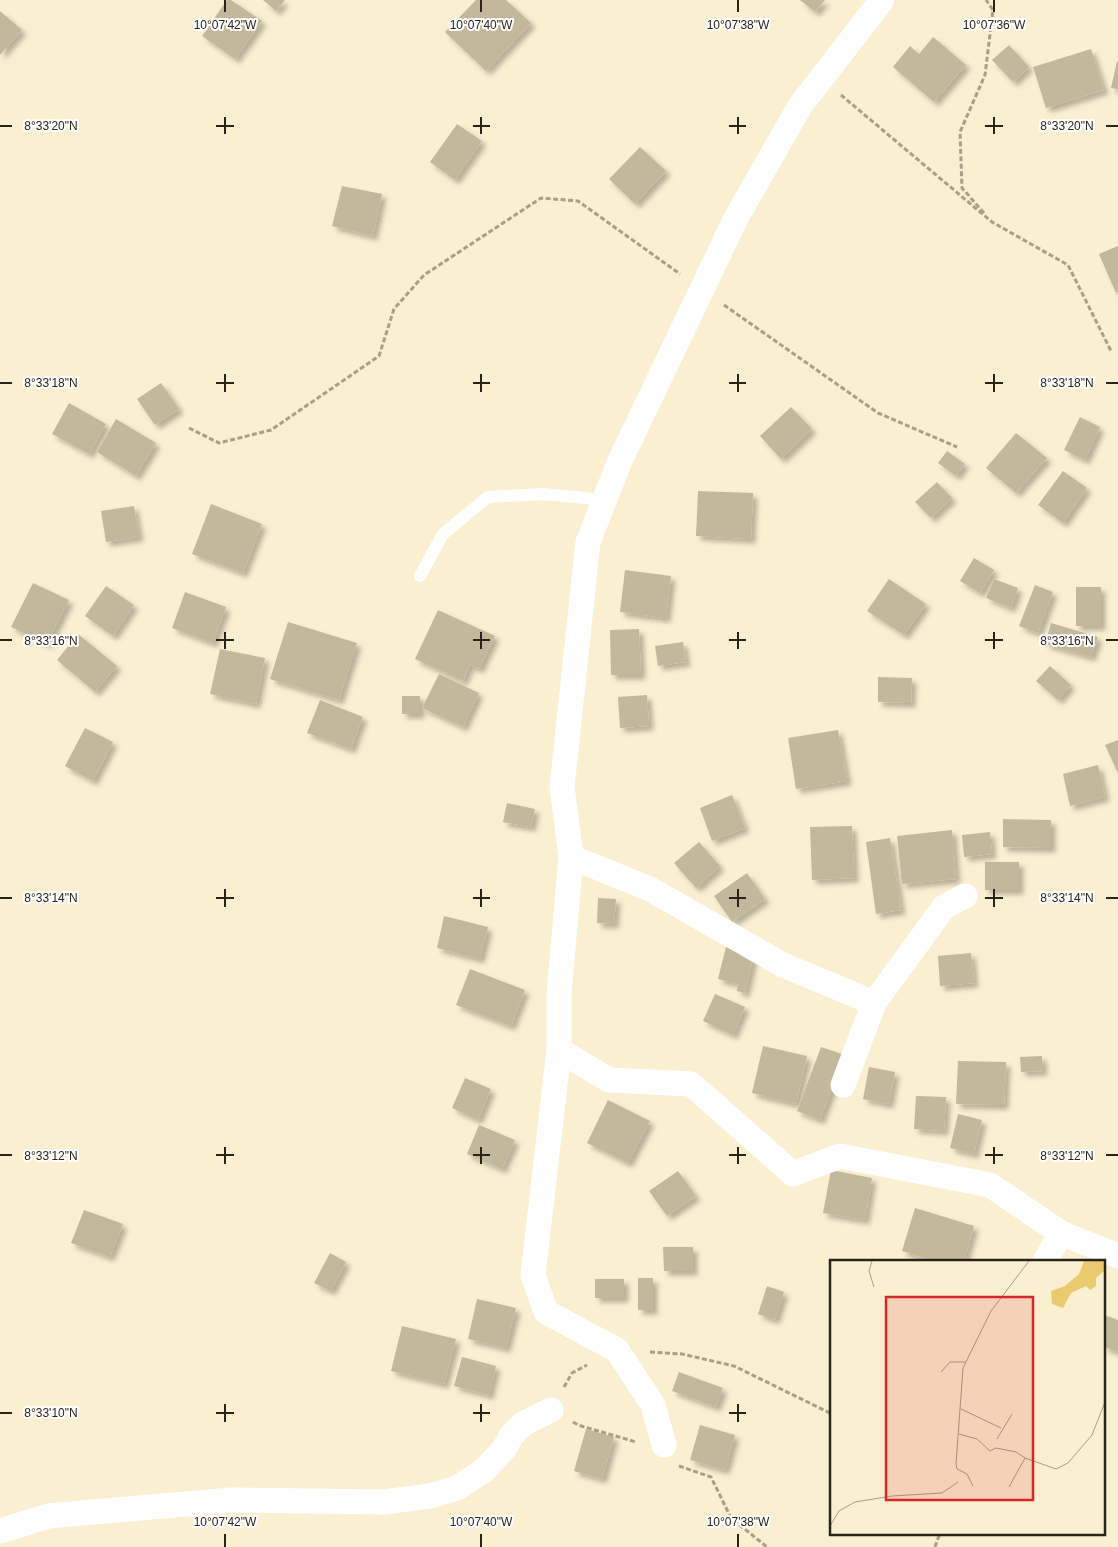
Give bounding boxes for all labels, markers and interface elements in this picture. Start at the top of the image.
text: 10°07'42"W [194,18,257,32]
text: 10°07'40"W [450,18,513,32]
text: 10°07'38"W [707,18,770,32]
text: 10°07'36"W [963,18,1026,32]
text: 8°33'20"N [24,119,78,133]
text: 8°33'20"N [1040,119,1094,133]
text: 8°33'18"N [24,376,78,390]
text: 8°33'18"N [1040,376,1094,390]
text: 8°33'16"N [24,634,78,648]
text: 8°33'16"N [1040,634,1094,648]
text: 8°33'14"N [24,891,78,905]
text: 8°33'14"N [1040,891,1094,905]
text: 8°33'12"N [24,1149,78,1163]
text: 8°33'12"N [1040,1149,1094,1163]
inset map [830,1260,1106,1534]
text: 8°33'10"N [24,1406,78,1420]
text: 10°07'42"W [194,1515,257,1529]
text: 10°07'40"W [450,1515,513,1529]
text: 10°07'38"W [707,1515,770,1529]

